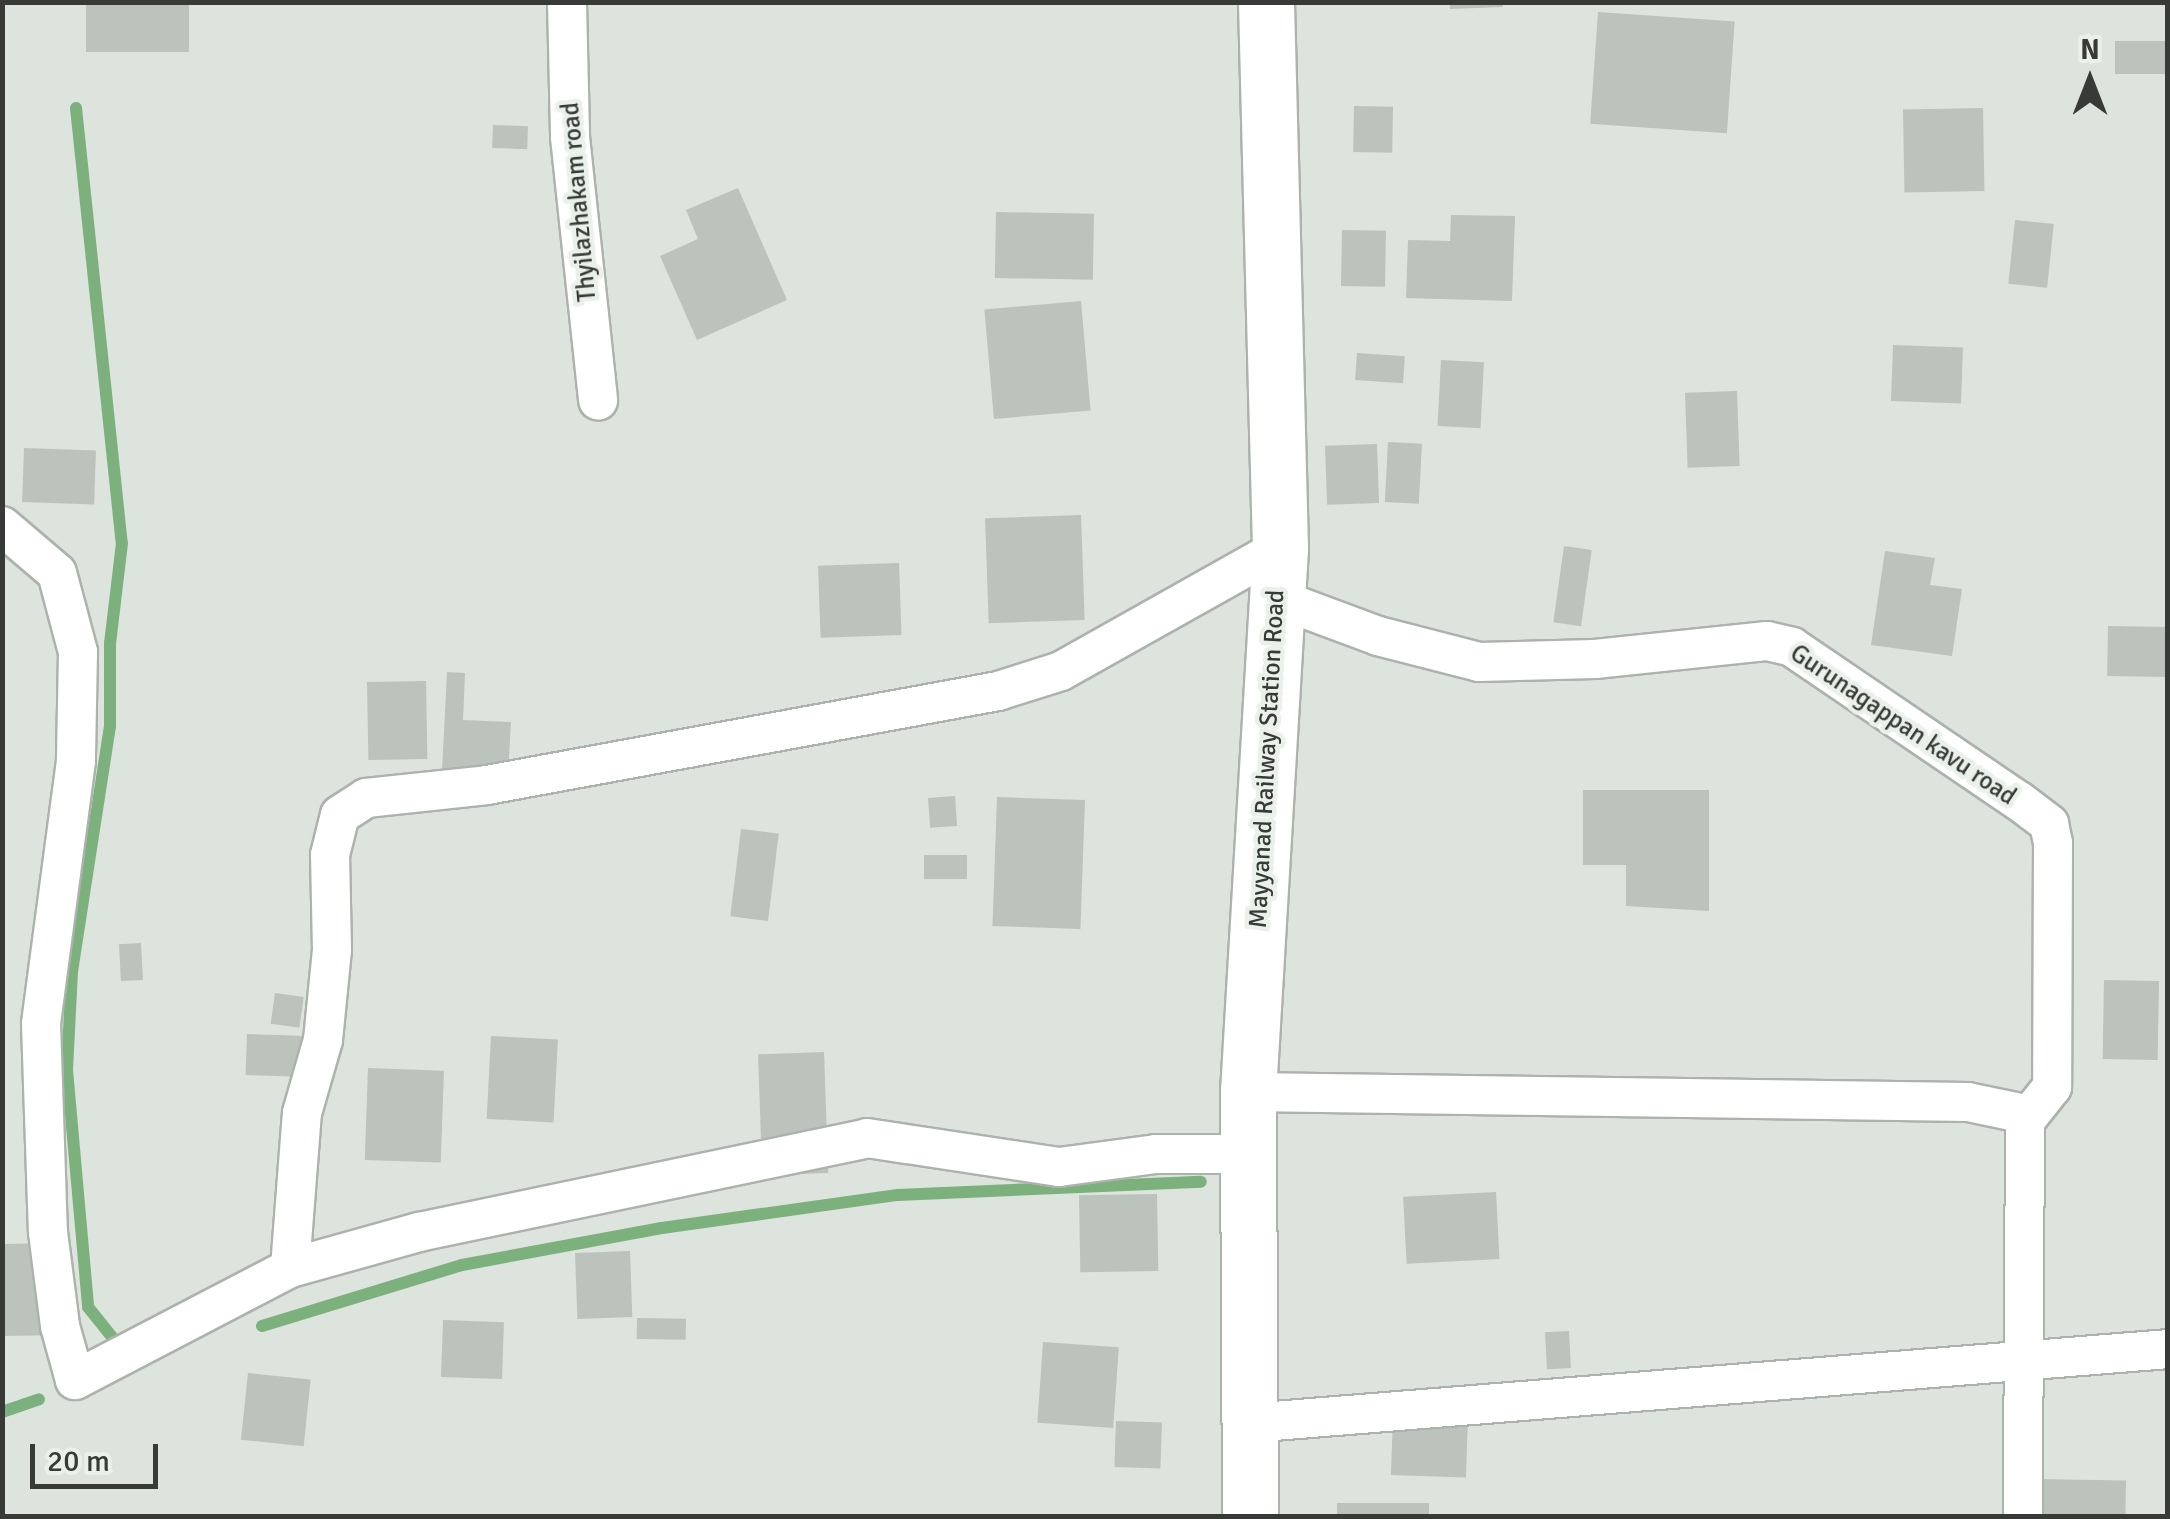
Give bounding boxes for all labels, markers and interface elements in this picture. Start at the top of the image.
north arrow [2040,30,2140,130]
text: N [2080,33,2100,67]
street label: Thyilazhakam road [555,101,603,303]
street label: Mayyanad Railway Station Road [1243,589,1291,929]
street label: Gurunagappan kavu road [1784,638,2022,812]
scale bar [35,1424,162,1486]
text: 20 m [47,1443,110,1480]

